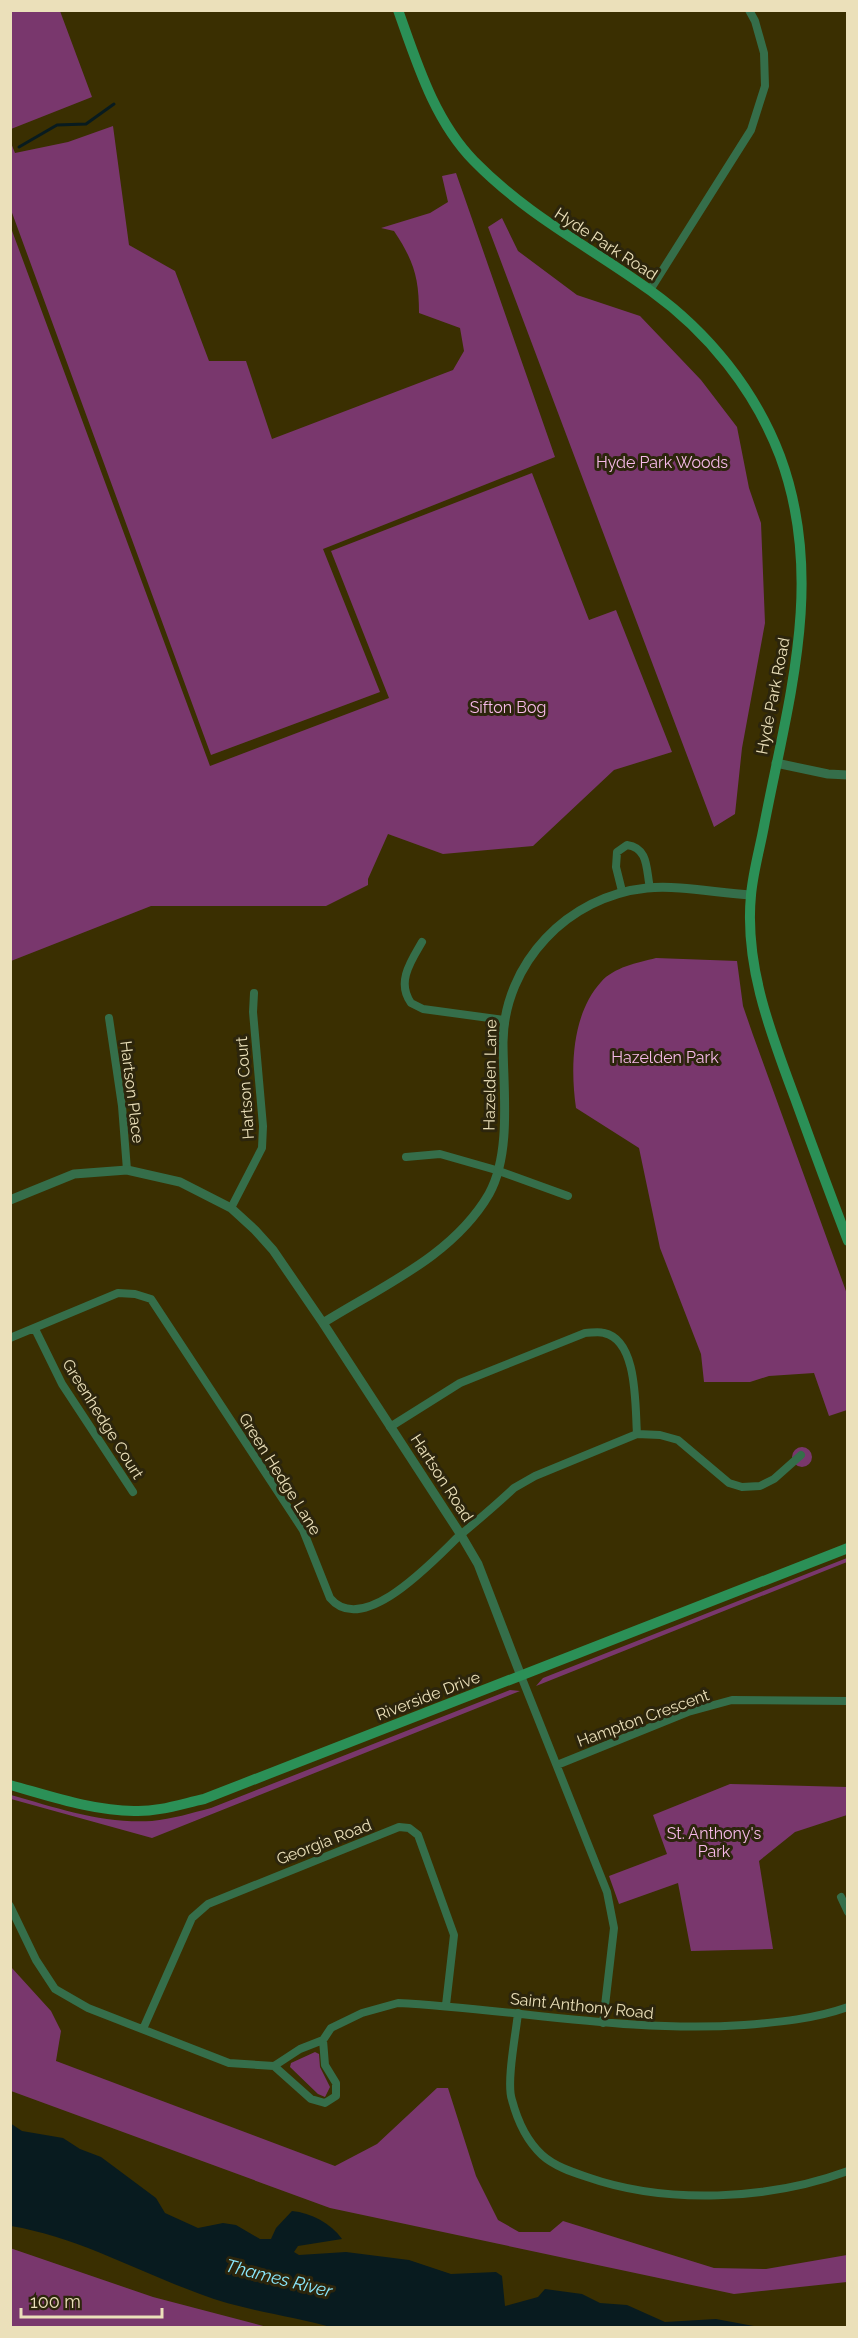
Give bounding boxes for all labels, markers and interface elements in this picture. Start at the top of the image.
street label: Hyde Park Road [551,204,661,284]
park label: Hyde Park Woods [596,453,728,472]
street label: Hyde Park Road [752,636,794,756]
park label: Sifton Bog [470,698,546,717]
street label: Hazelden Lane [480,1019,500,1131]
street label: Hartson Court [232,1035,258,1140]
street label: Hartson Place [116,1040,148,1144]
park label: Hazelden Park [611,1048,719,1067]
street label: Greenhedge Court [58,1355,148,1483]
street label: Green Hedge Lane [235,1410,325,1538]
street label: Hartson Road [407,1431,477,1525]
street label: Riverside Drive [373,1667,483,1725]
street label: Hampton Crescent [574,1685,712,1751]
street label: Georgia Road [274,1815,374,1869]
park label: St. Anthony's Park [667,1824,761,1861]
street label: Saint Anthony Road [509,1989,655,2023]
water label: Thames River [223,2255,335,2302]
scale bar [21,2281,162,2319]
text: 100 m [30,2291,81,2312]

